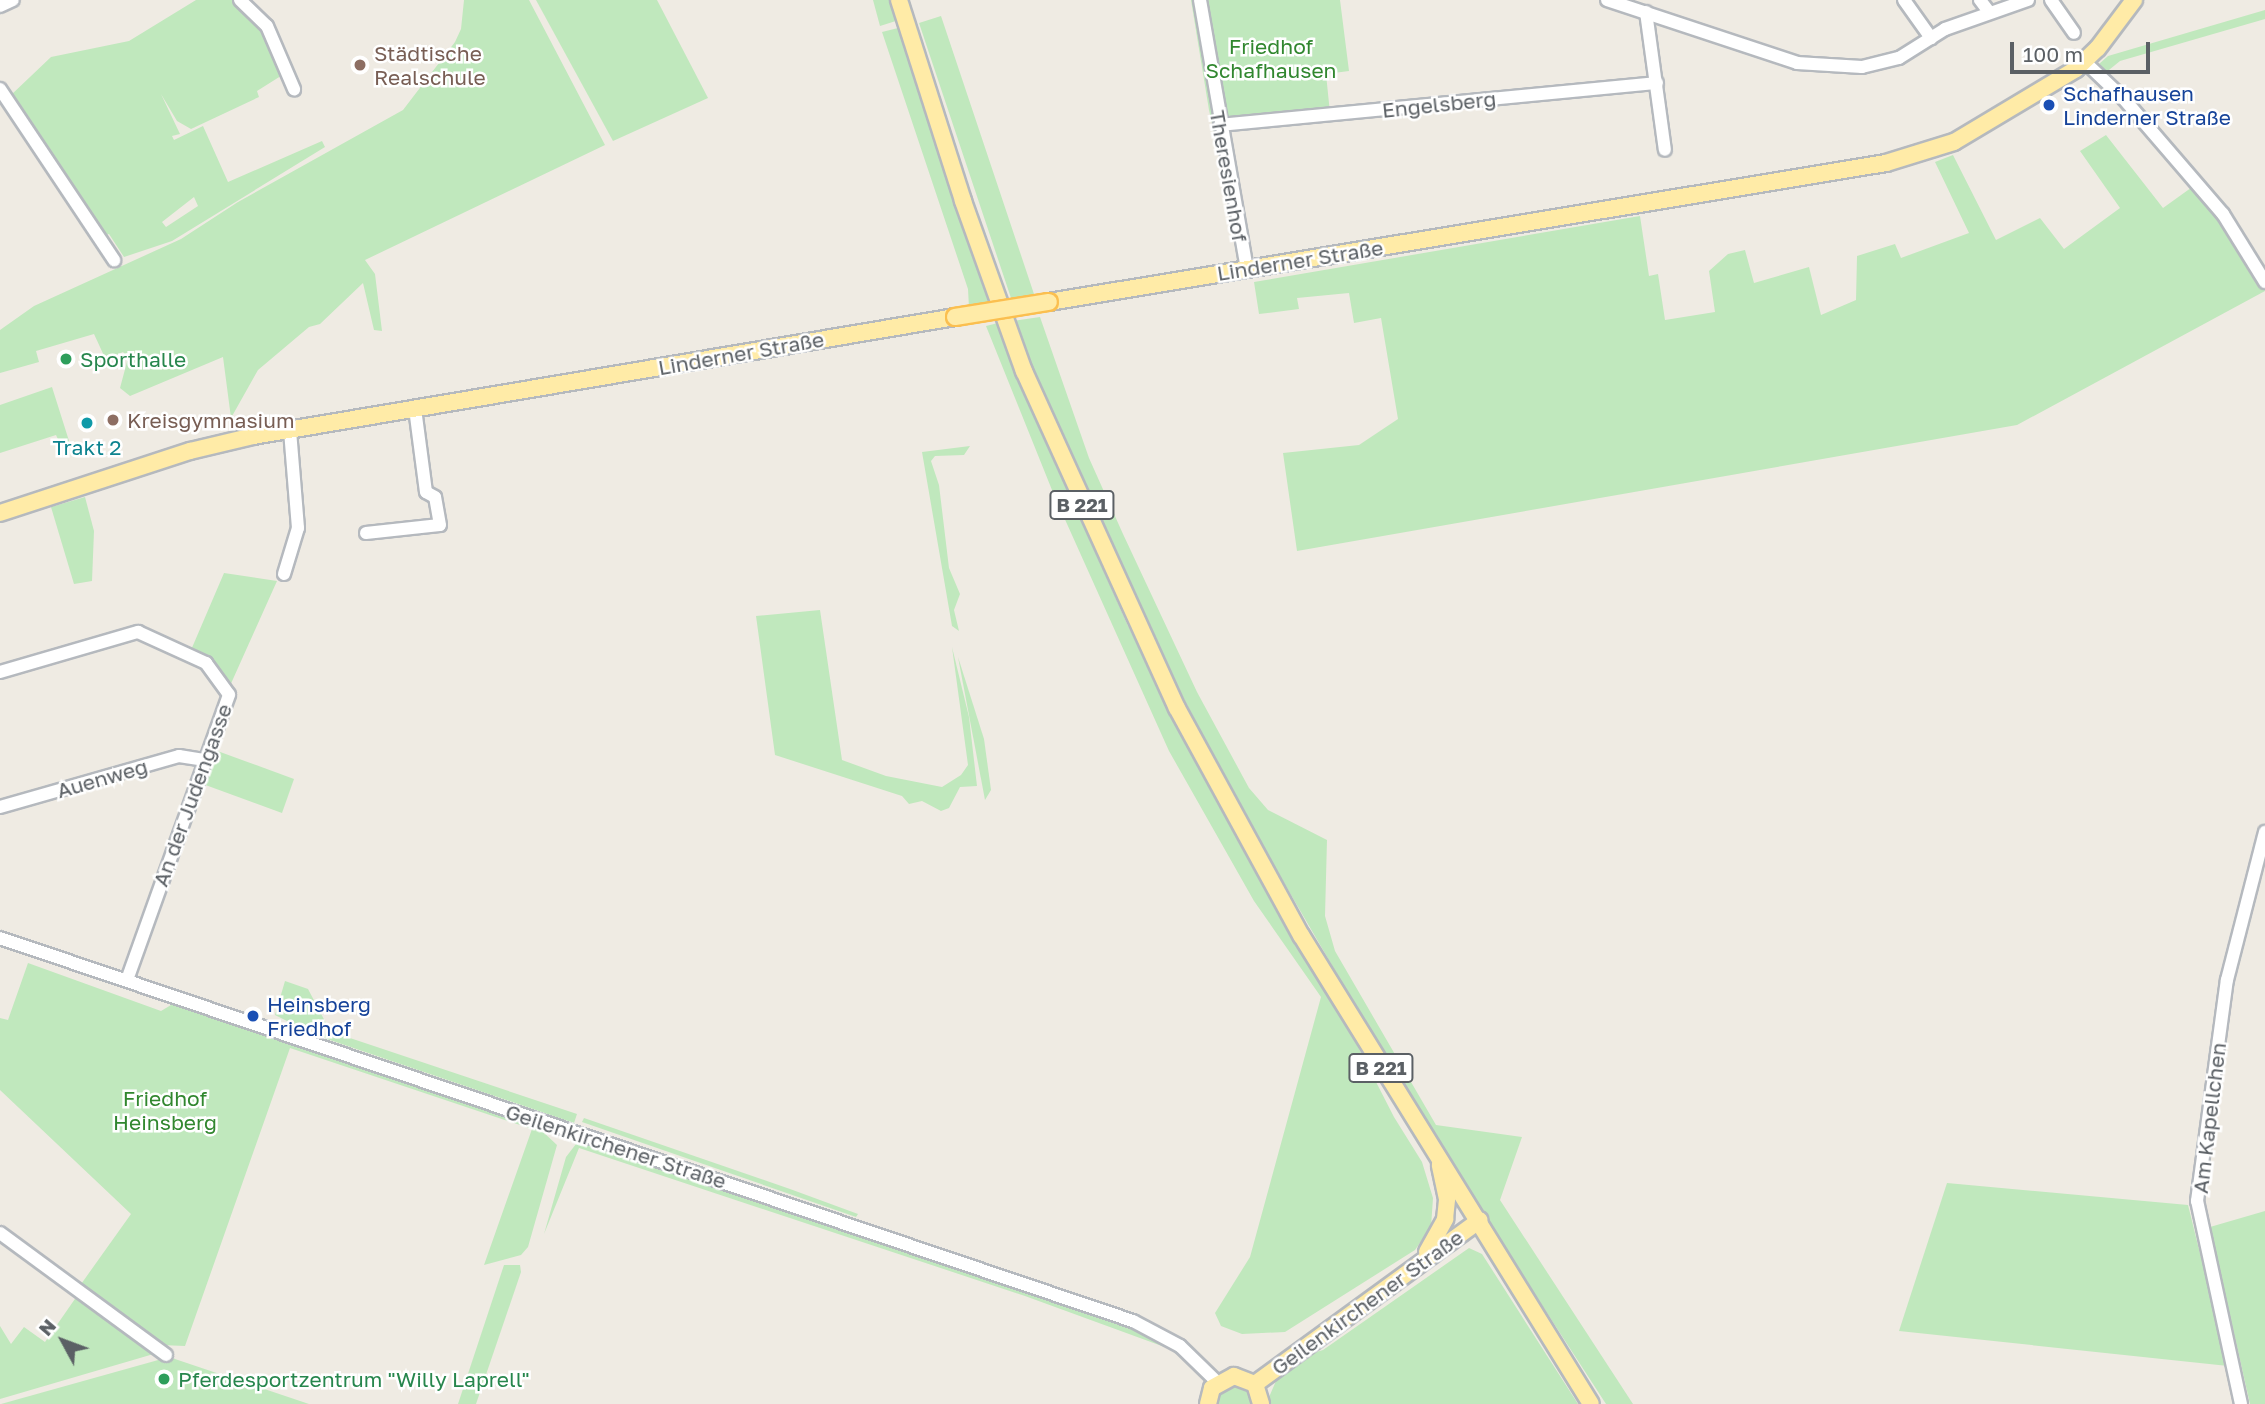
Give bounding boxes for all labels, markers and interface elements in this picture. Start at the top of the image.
scale bar [2013,28,2153,72]
park label: Friedhof Schafhausen [1205,33,1337,83]
place label: Städtische Realschule [374,40,486,90]
text: 100 m [2023,41,2083,67]
marker: Städtische Realschule [352,57,368,73]
place label: Schafhausen Linderner Straße [2063,80,2231,130]
street label: Engelsberg [1381,85,1497,123]
marker: Schafhausen Linderner Straße [2041,97,2057,113]
street label: Theresienhof [1205,108,1253,244]
street label: Linderner Straße [1215,234,1385,286]
street label: Linderner Straße [656,326,826,380]
place label: Sporthalle [80,346,186,372]
marker: Sporthalle [58,351,74,367]
place label: Kreisgymnasium [127,407,294,433]
marker: Kreisgymnasium [105,412,121,428]
marker: Trakt 2 [79,415,95,431]
place label: Trakt 2 [52,434,122,460]
road number: B 221 [1049,490,1115,520]
street label: An der Judengasse [147,700,237,890]
street label: Auenweg [54,753,150,803]
place label: Heinsberg Friedhof [267,991,371,1041]
marker: Heinsberg Friedhof [245,1008,261,1024]
street label: Am Kapellchen [2187,1041,2231,1195]
road number: B 221 [1348,1052,1414,1084]
park label: Friedhof Heinsberg [113,1085,217,1135]
street label: Geilenkirchener Straße [503,1098,729,1194]
street label: Geilenkirchener Straße [1266,1224,1468,1380]
north arrow [28,1306,98,1376]
text: N [33,1314,60,1340]
place label: Pferdesportzentrum "Willy Laprell" [178,1366,530,1392]
marker: Pferdesportzentrum "Willy Laprell" [156,1371,172,1387]

